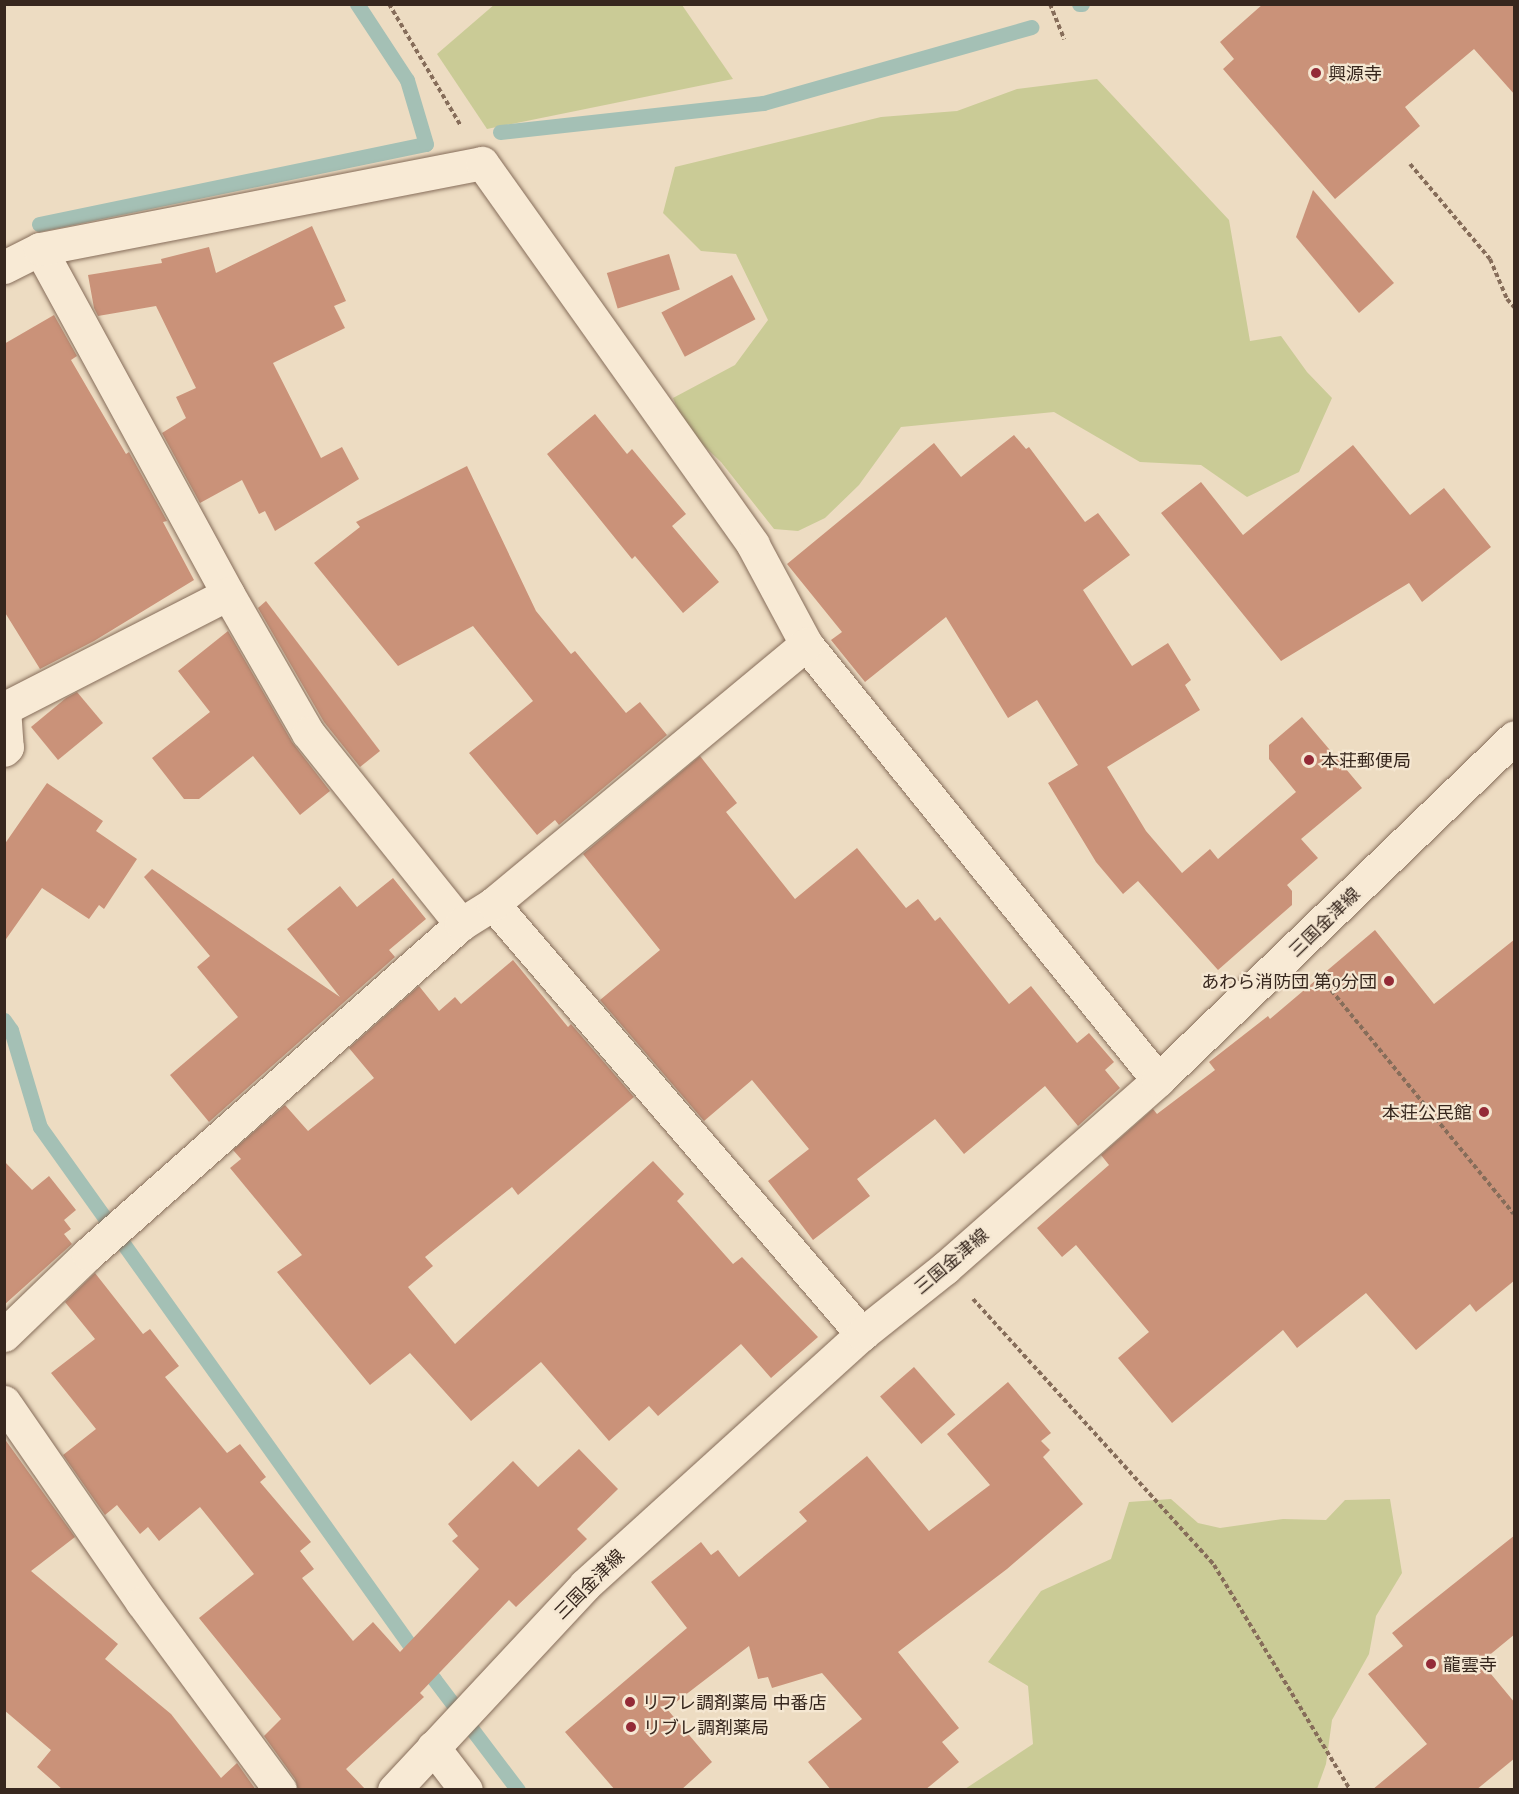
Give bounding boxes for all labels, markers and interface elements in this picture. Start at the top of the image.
place label: 興源寺 [1328,62,1382,84]
marker: 興源寺 [1309,66,1323,80]
place label: 本荘郵便局 [1321,749,1411,771]
marker: 本荘郵便局 [1302,753,1316,767]
street label: 三国金津線 [1284,883,1364,961]
place label: あわら消防団 第9分団 [1201,970,1377,992]
marker: あわら消防団 第9分団 [1382,974,1396,988]
place label: 本荘公民館 [1382,1101,1472,1123]
marker: 本荘公民館 [1477,1105,1491,1119]
street label: 三国金津線 [910,1224,992,1298]
street label: 三国金津線 [550,1545,628,1623]
place label: 龍雲寺 [1443,1653,1497,1675]
marker: 龍雲寺 [1424,1657,1438,1671]
place label: リフレ調剤薬局 中番店 [642,1691,826,1713]
marker: リフレ調剤薬局 中番店 [623,1695,637,1709]
place label: リブレ調剤薬局 [643,1716,769,1738]
marker: リブレ調剤薬局 [624,1720,638,1734]

